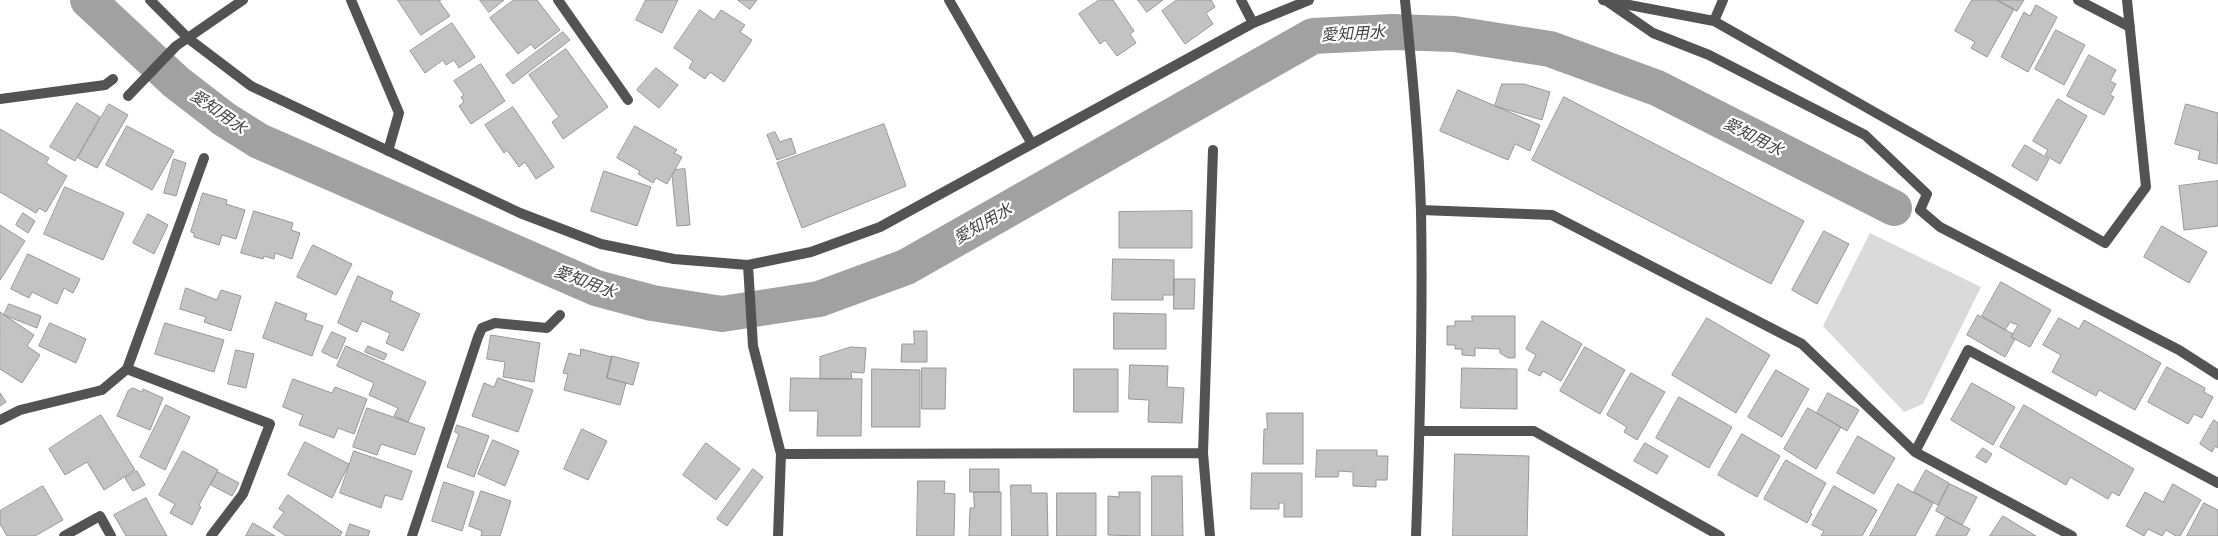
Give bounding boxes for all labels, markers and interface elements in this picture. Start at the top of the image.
water label: 愛知用水 [1321,23,1385,45]
water label: 愛知用水 [186,86,250,138]
water label: 愛知用水 [1720,114,1786,160]
water label: 愛知用水 [950,200,1016,248]
water label: 愛知用水 [552,262,618,302]

